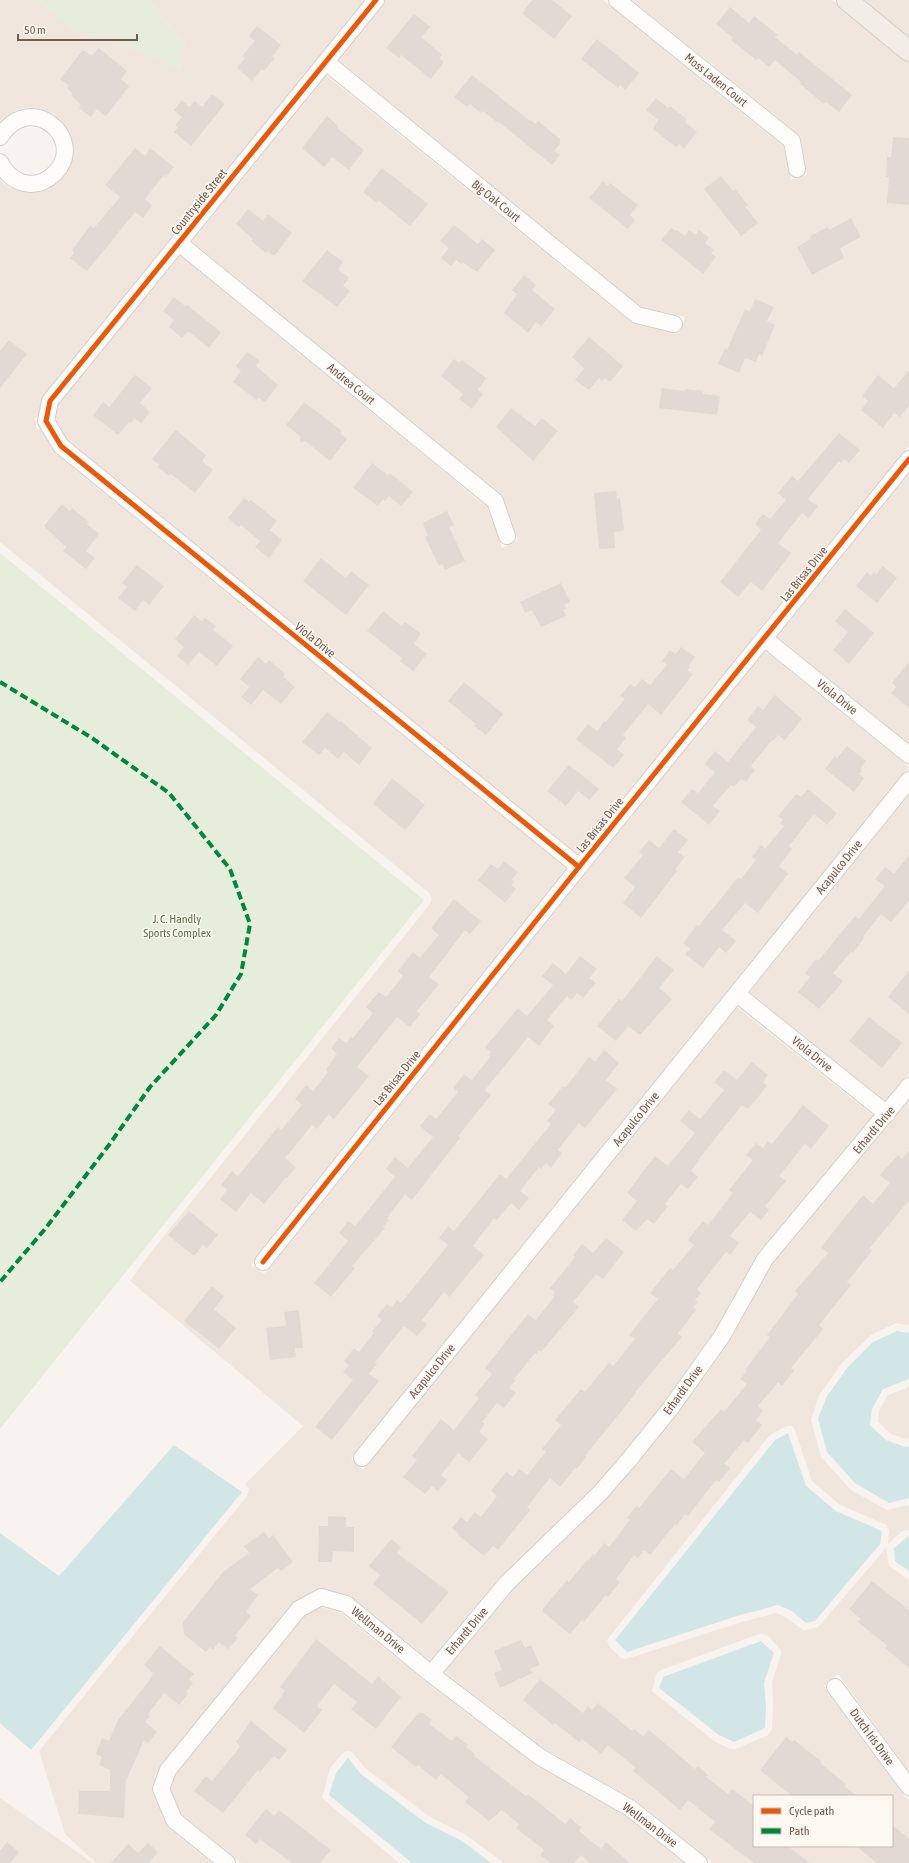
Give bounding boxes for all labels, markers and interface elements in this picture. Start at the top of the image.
scale bar [18,16,137,42]
text: 50 m [24,23,46,37]
street label: Moss Laden Court [682,51,750,110]
street label: Countryside Street [168,166,230,238]
street label: Big Oak Court [469,177,524,225]
street label: Andrea Court [324,361,378,408]
street label: Las Brisas Drive [777,544,831,604]
street label: Viola Drive [292,619,338,661]
street label: Viola Drive [814,676,860,718]
street label: Las Brisas Drive [573,795,627,855]
street label: Acapulco Drive [813,837,865,897]
park label: J. C. Handly Sports Complex [143,912,211,940]
street label: Viola Drive [789,1033,835,1075]
street label: Las Brisas Drive [370,1048,424,1108]
street label: Acapulco Drive [610,1089,662,1149]
street label: Erhardt Drive [850,1103,898,1157]
street label: Acapulco Drive [406,1341,458,1401]
street label: Erhardt Drive [660,1363,706,1417]
street label: Wellman Drive [348,1604,408,1656]
street label: Erhardt Drive [443,1604,491,1658]
street label: Dutch Iris Drive [847,1706,897,1768]
legend [753,1795,893,1847]
street label: Wellman Drive [620,1800,680,1850]
text: Cycle path [789,1804,834,1818]
text: Path [789,1824,810,1838]

